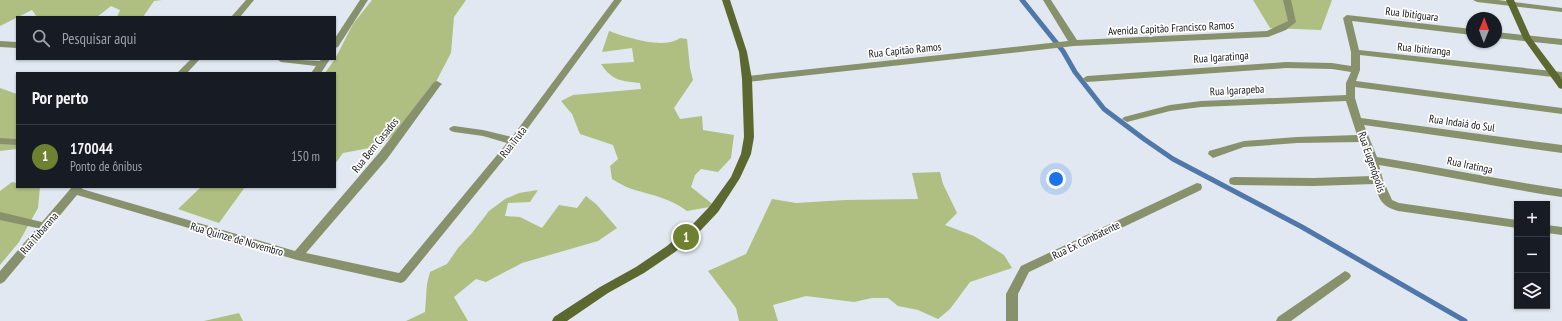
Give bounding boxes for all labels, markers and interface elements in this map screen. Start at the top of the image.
street label: Rua Ibitiguara [1385,4,1439,24]
north arrow [1466,12,1502,48]
search box [16,16,336,60]
street label: Avenida Capitão Francisco Ramos [1108,18,1235,38]
icon: search [30,27,52,49]
text: Pesquisar aqui [62,29,136,48]
street label: Rua Capitão Ramos [868,39,942,61]
street label: Rua Ibitiranga [1397,39,1451,59]
street label: Rua Igaratinga [1193,48,1249,66]
street label: Rua Igarapeba [1209,82,1265,98]
text: Por perto [32,87,88,109]
street label: Rua Indaiá do Sul [1428,111,1496,135]
street label: Rua Bem Casados [349,114,402,175]
street label: Rua Truta [496,124,530,160]
street label: Rua Eugenópolis [1355,130,1389,194]
text: 170044 [70,139,113,158]
text: 1 [42,148,48,165]
text: 150 m [291,148,320,165]
street label: Rua Iratinga [1446,153,1494,177]
text: Ponto de ônibus [70,158,142,175]
your location [1046,169,1066,189]
map controls [1514,201,1550,309]
button: + [1514,201,1550,237]
street label: Rua Tubarana [17,209,61,257]
street label: Rua Ex Combatente [1050,217,1123,262]
street label: Rua Quinze de Novembro [189,219,285,259]
pin: 1 [673,222,699,252]
button: − [1514,237,1550,273]
button: layers [1514,273,1550,309]

